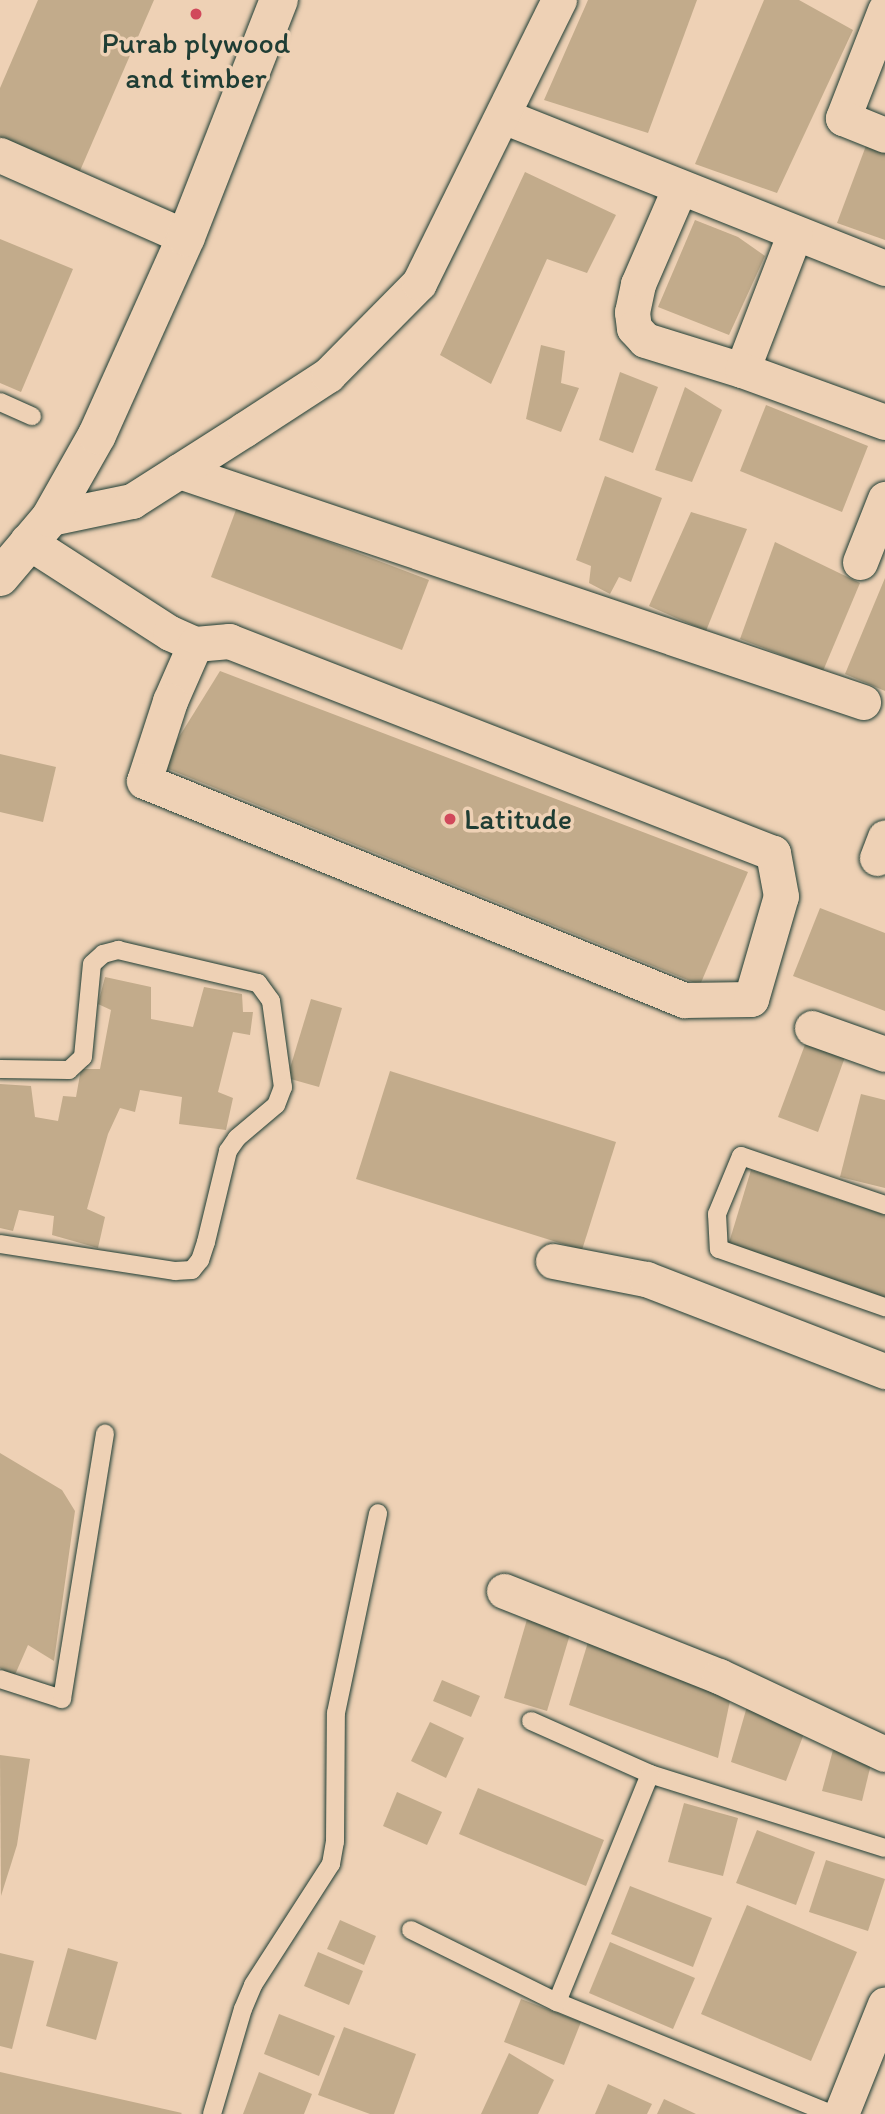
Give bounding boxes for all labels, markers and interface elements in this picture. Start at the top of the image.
marker: Purab plywood and timber [188,6,204,22]
place label: Purab plywood and timber [102,25,290,96]
place label: Latitude [464,801,572,837]
marker: Latitude [442,811,458,827]

